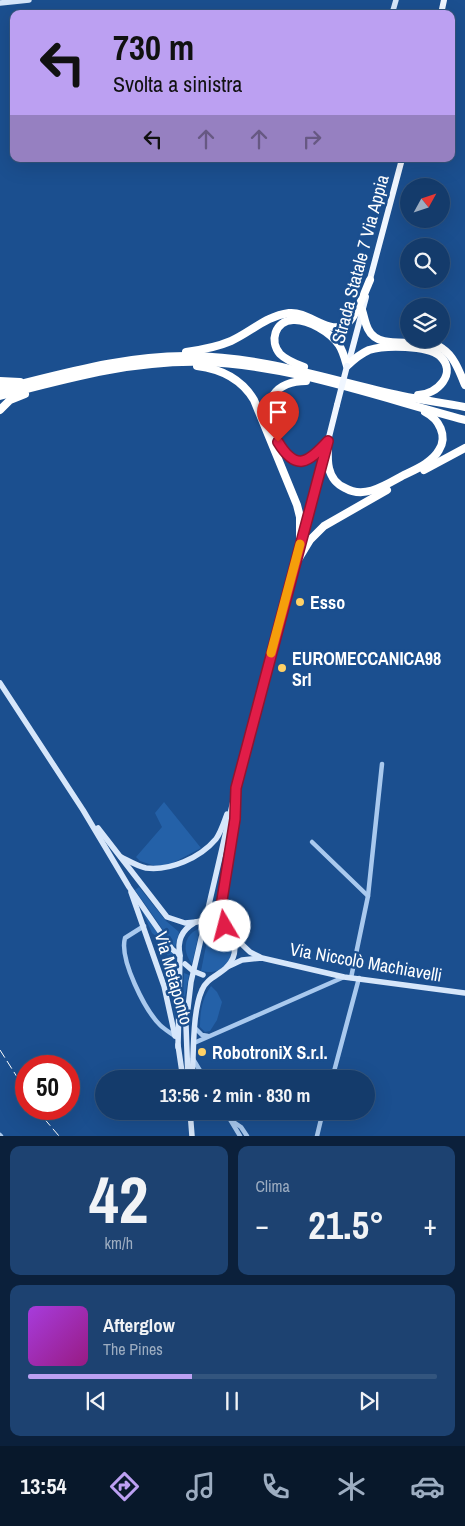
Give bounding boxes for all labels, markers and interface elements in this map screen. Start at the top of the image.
text: 730 m [113,24,194,71]
icon: left [30,30,95,95]
text: Svolta a sinistra [113,69,242,99]
icon: left [139,125,167,153]
icon: ahead [192,125,220,153]
icon: ahead [245,125,273,153]
icon: right [298,125,326,153]
street label: Strada Statale 7 Via Appia [325,172,395,346]
north arrow [400,178,450,228]
map controls [400,178,450,348]
button: search [400,238,450,288]
button: layers [400,298,450,348]
pin [257,391,299,442]
icon: arrive [264,398,292,426]
place label: Esso [310,590,345,615]
marker: Esso [294,596,306,608]
place label: EUROMECCANICA98 Srl [292,646,441,692]
marker: EUROMECCANICA98 Srl [276,662,288,674]
position arrow [198,899,250,951]
street label: Via Metaponto [149,929,199,1027]
street label: Via Niccolò Machiavelli [288,936,444,988]
place label: RobotroniX S.r.l. [212,1040,328,1065]
marker: RobotroniX S.r.l. [196,1046,208,1058]
speed limit sign: 50 [15,1055,80,1120]
text: 13:56 · 2 min · 830 m [160,1082,310,1108]
text: 42 [89,1156,148,1243]
text: Clima [256,1175,290,1197]
text: 21.5° [308,1200,384,1251]
text: − [256,1206,269,1244]
text: + [424,1206,437,1244]
text: km/h [105,1232,133,1254]
text: Afterglow [103,1312,175,1338]
text: The Pines [103,1338,163,1360]
icon: previous [82,1387,110,1415]
icon: pause [218,1387,246,1415]
icon: next [355,1387,383,1415]
icon: directions [107,1469,142,1504]
icon: music [183,1469,218,1504]
icon: phone [258,1469,293,1504]
icon: climate [334,1469,369,1504]
icon: car [410,1469,445,1504]
text: 13:54 [20,1471,66,1501]

